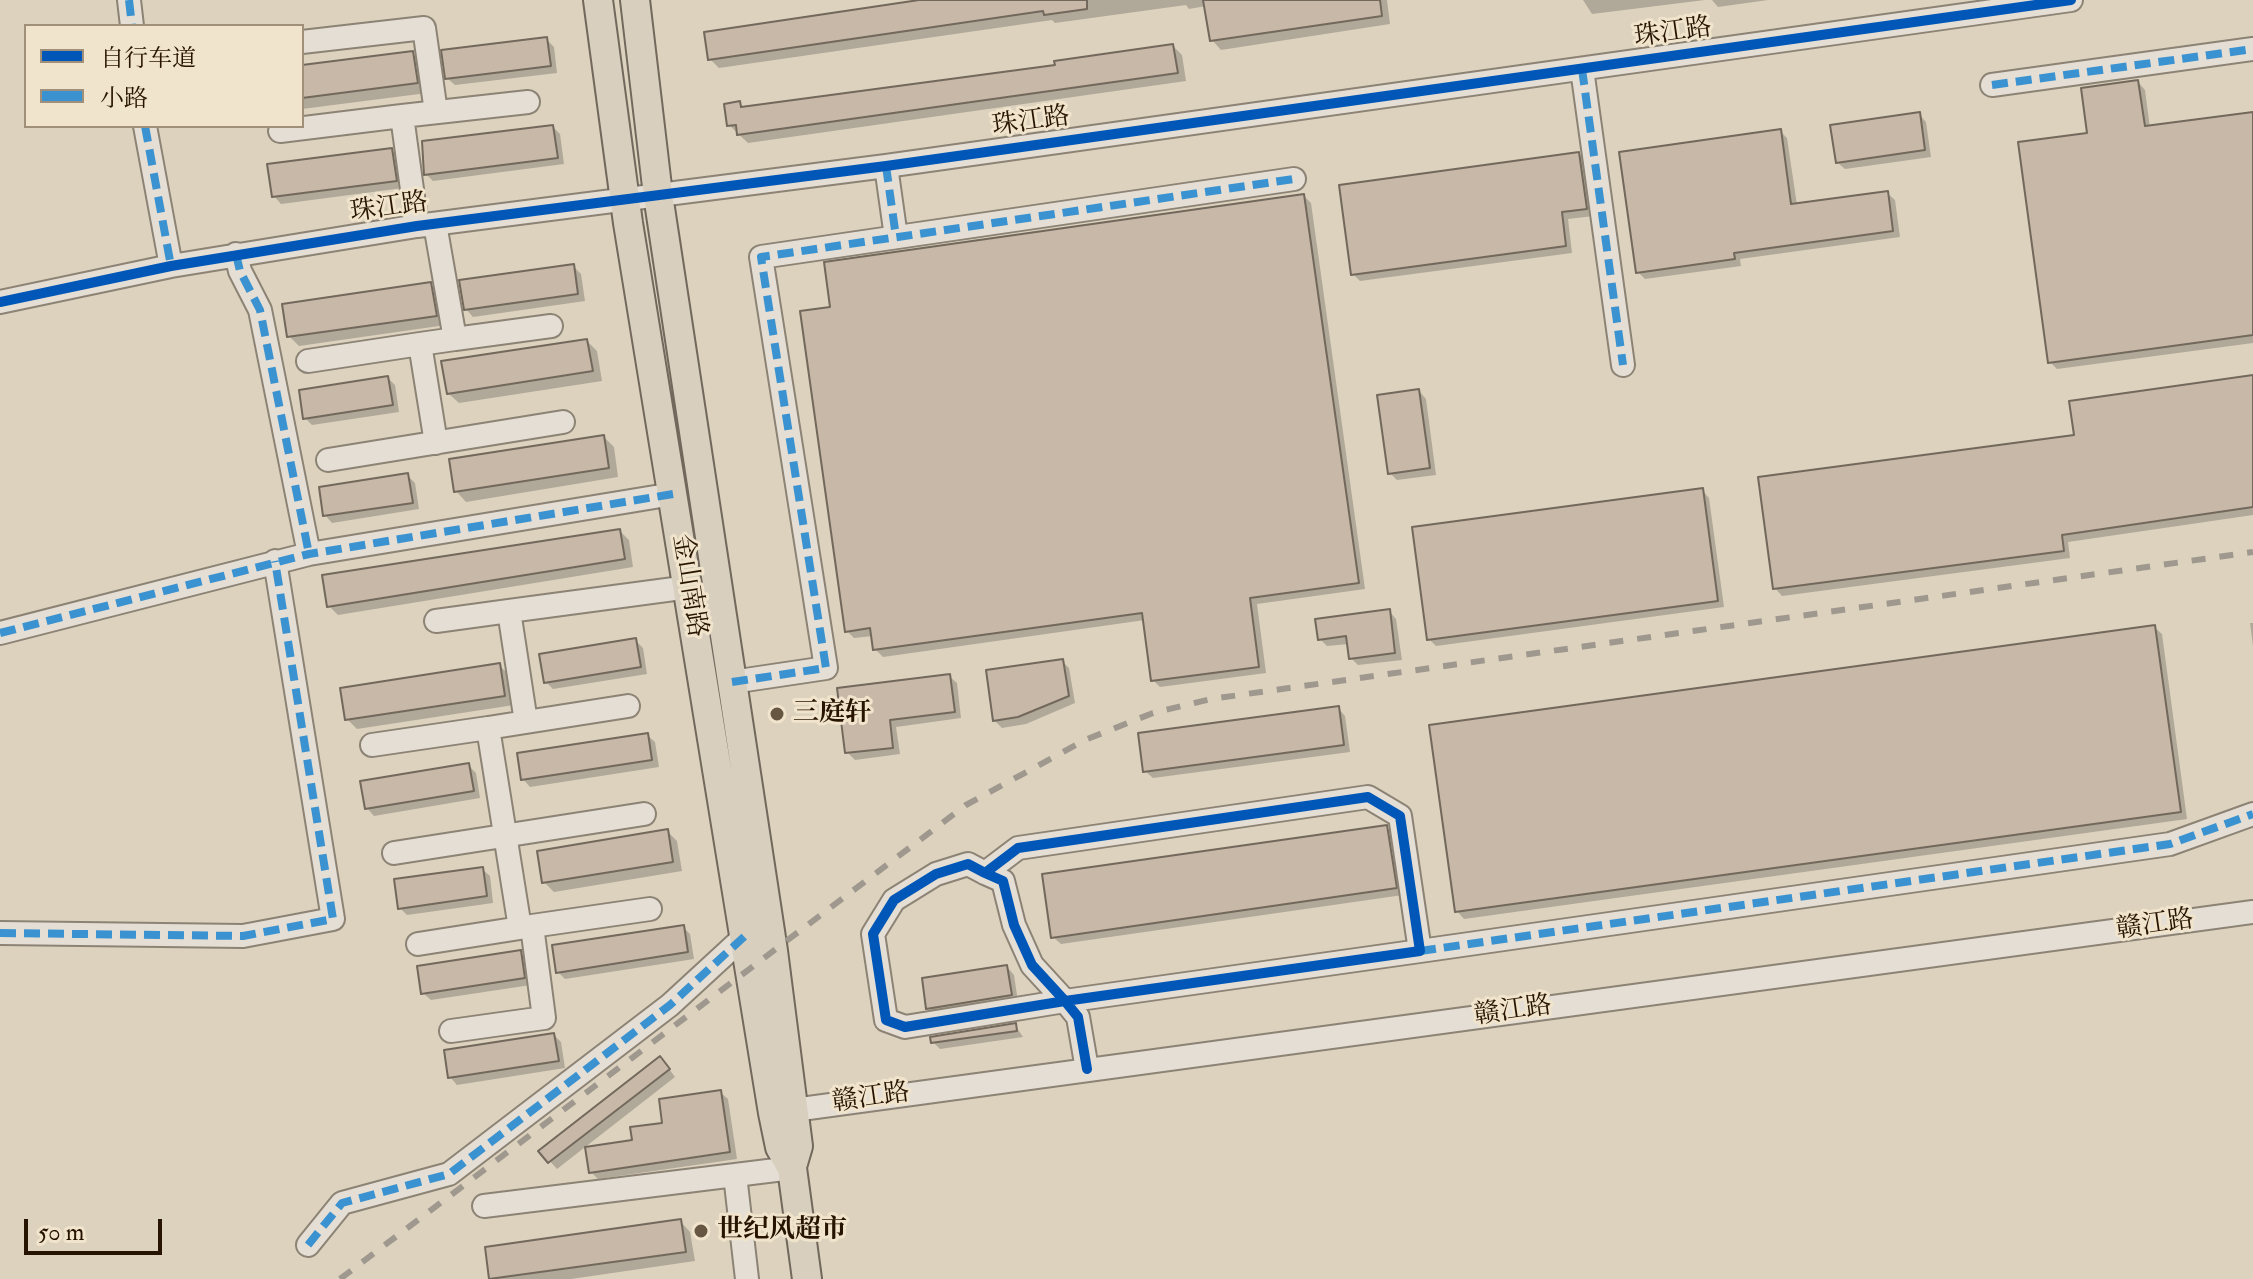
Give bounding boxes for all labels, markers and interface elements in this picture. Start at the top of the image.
street label: 珠江路 [1632,13,1714,55]
legend [24,24,304,128]
text: 自行车道 [100,43,196,74]
text: 小路 [100,83,148,114]
street label: 珠江路 [990,102,1072,144]
street label: 珠江路 [348,188,430,230]
street label: 金山南路 [664,532,712,640]
place label: 三庭轩 [793,698,871,730]
marker: 三庭轩 [768,705,786,723]
street label: 赣江路 [2114,905,2196,947]
street label: 赣江路 [1472,991,1554,1033]
street label: 赣江路 [830,1078,912,1120]
scale bar [28,1203,166,1253]
place label: 世纪风超市 [717,1215,847,1247]
text: 50 m [38,1217,84,1248]
marker: 世纪风超市 [692,1222,710,1240]

